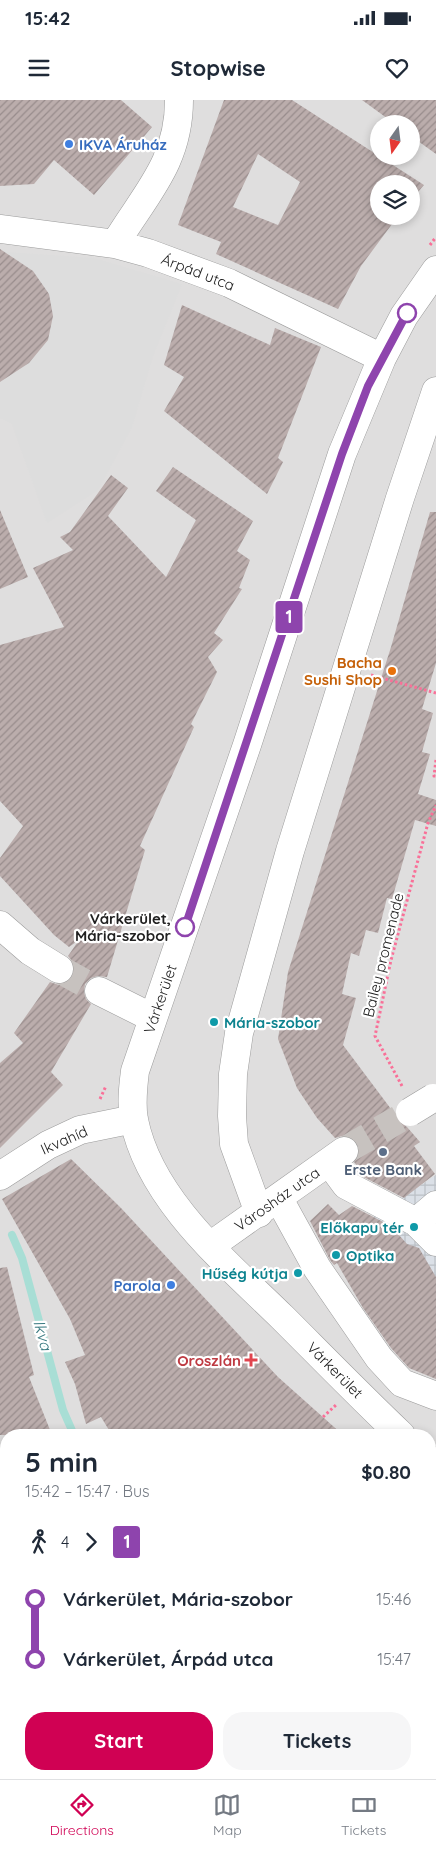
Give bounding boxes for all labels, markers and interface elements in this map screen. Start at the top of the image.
text: 15:42 [25,6,71,30]
icon: menu [25,54,53,82]
text: Stopwise [170,54,266,82]
icon: heart [383,54,411,82]
north arrow [370,115,420,165]
map controls [370,115,420,225]
place label: IKVA Áruház [79,135,167,154]
marker: IKVA Áruház [63,138,75,150]
button: layers [370,175,420,225]
street label: Árpád utca [159,249,237,295]
unlabelled marker [397,303,417,323]
line badge: 1 [273,601,305,633]
text: 1 [285,605,293,628]
place label: Bacha Sushi Shop [304,653,382,689]
marker: Bacha Sushi Shop [386,665,398,677]
street label: Bailey promenade [358,891,408,1019]
place label: Várkerület, Mária-szobor [75,909,171,945]
marker: Várkerület, Mária-szobor [175,917,195,937]
street label: Várkerület [139,962,181,1036]
place label: Mária-szobor [224,1013,321,1032]
marker: Mária-szobor [208,1016,220,1028]
street label: Ikvahíd [37,1121,91,1159]
marker: Erste Bank [377,1146,389,1158]
place label: Erste Bank [344,1160,422,1179]
street label: Városház utca [231,1163,323,1235]
place label: Előkapu tér [320,1218,404,1237]
marker: Előkapu tér [408,1221,420,1233]
place label: Optika [346,1246,394,1265]
marker: Optika [330,1249,342,1261]
place label: Hűség kútja [202,1264,288,1283]
marker: Hűség kútja [292,1267,304,1279]
place label: Parola [114,1276,161,1295]
marker: Parola [165,1279,177,1291]
water label: Ikva [29,1318,57,1354]
street label: Várkerület [303,1338,367,1402]
place label: Oroszlán [177,1351,241,1370]
marker: Oroszlán [245,1354,257,1366]
text: 5 min [25,1444,98,1479]
text: $0.80 [361,1460,411,1484]
text: 15:42 – 15:47 · Bus [25,1481,150,1501]
icon: walk [25,1528,53,1556]
icon: forward [77,1528,105,1556]
text: 1 [123,1530,130,1553]
text: 4 [61,1532,69,1552]
text: Várkerület, Mária-szobor [63,1587,293,1611]
text: 15:46 [376,1589,411,1609]
text: Várkerület, Árpád utca [63,1647,273,1671]
text: 15:47 [377,1649,411,1669]
button: Start [25,1712,213,1770]
button: Tickets [223,1712,411,1770]
tab: Directions [50,1791,114,1839]
tab: Map [213,1791,242,1839]
tab: Tickets [341,1791,386,1839]

